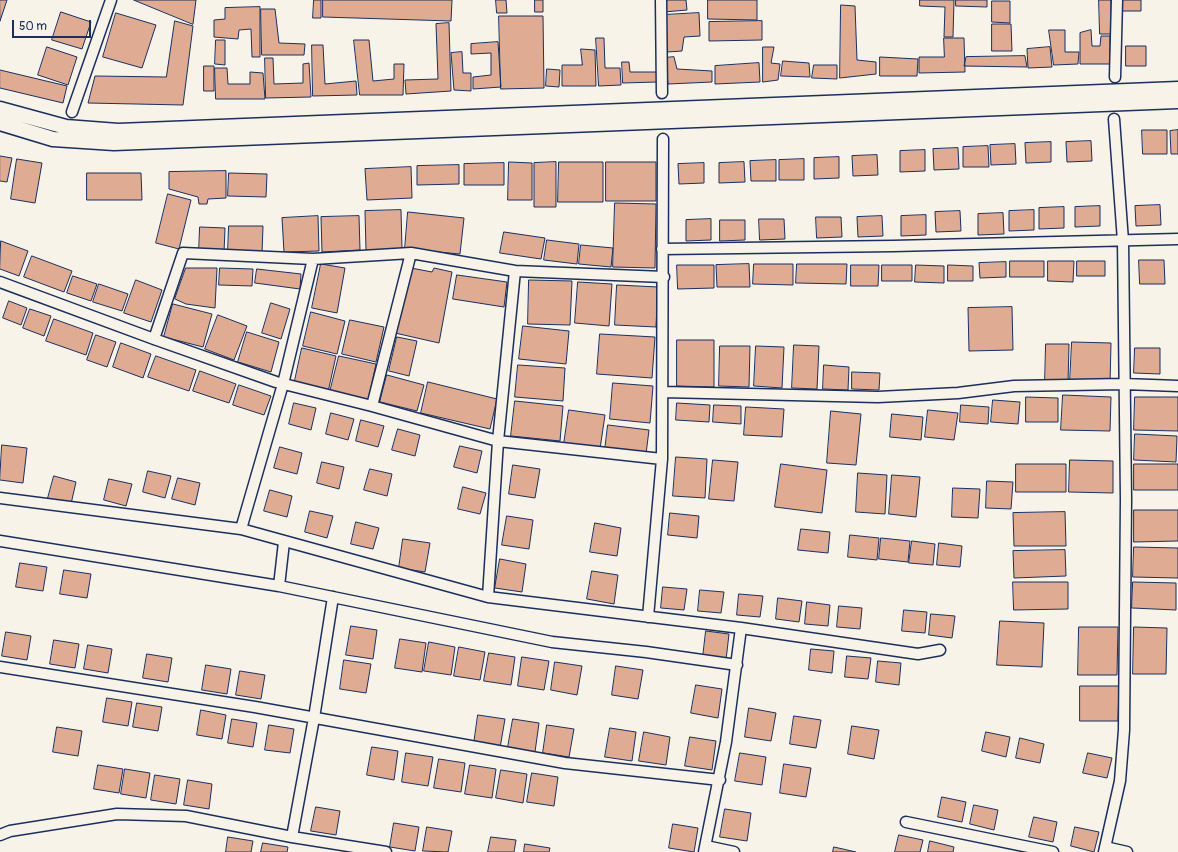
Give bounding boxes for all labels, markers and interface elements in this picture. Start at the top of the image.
scale bar [14,12,93,38]
text: 50 m [19,19,47,34]

